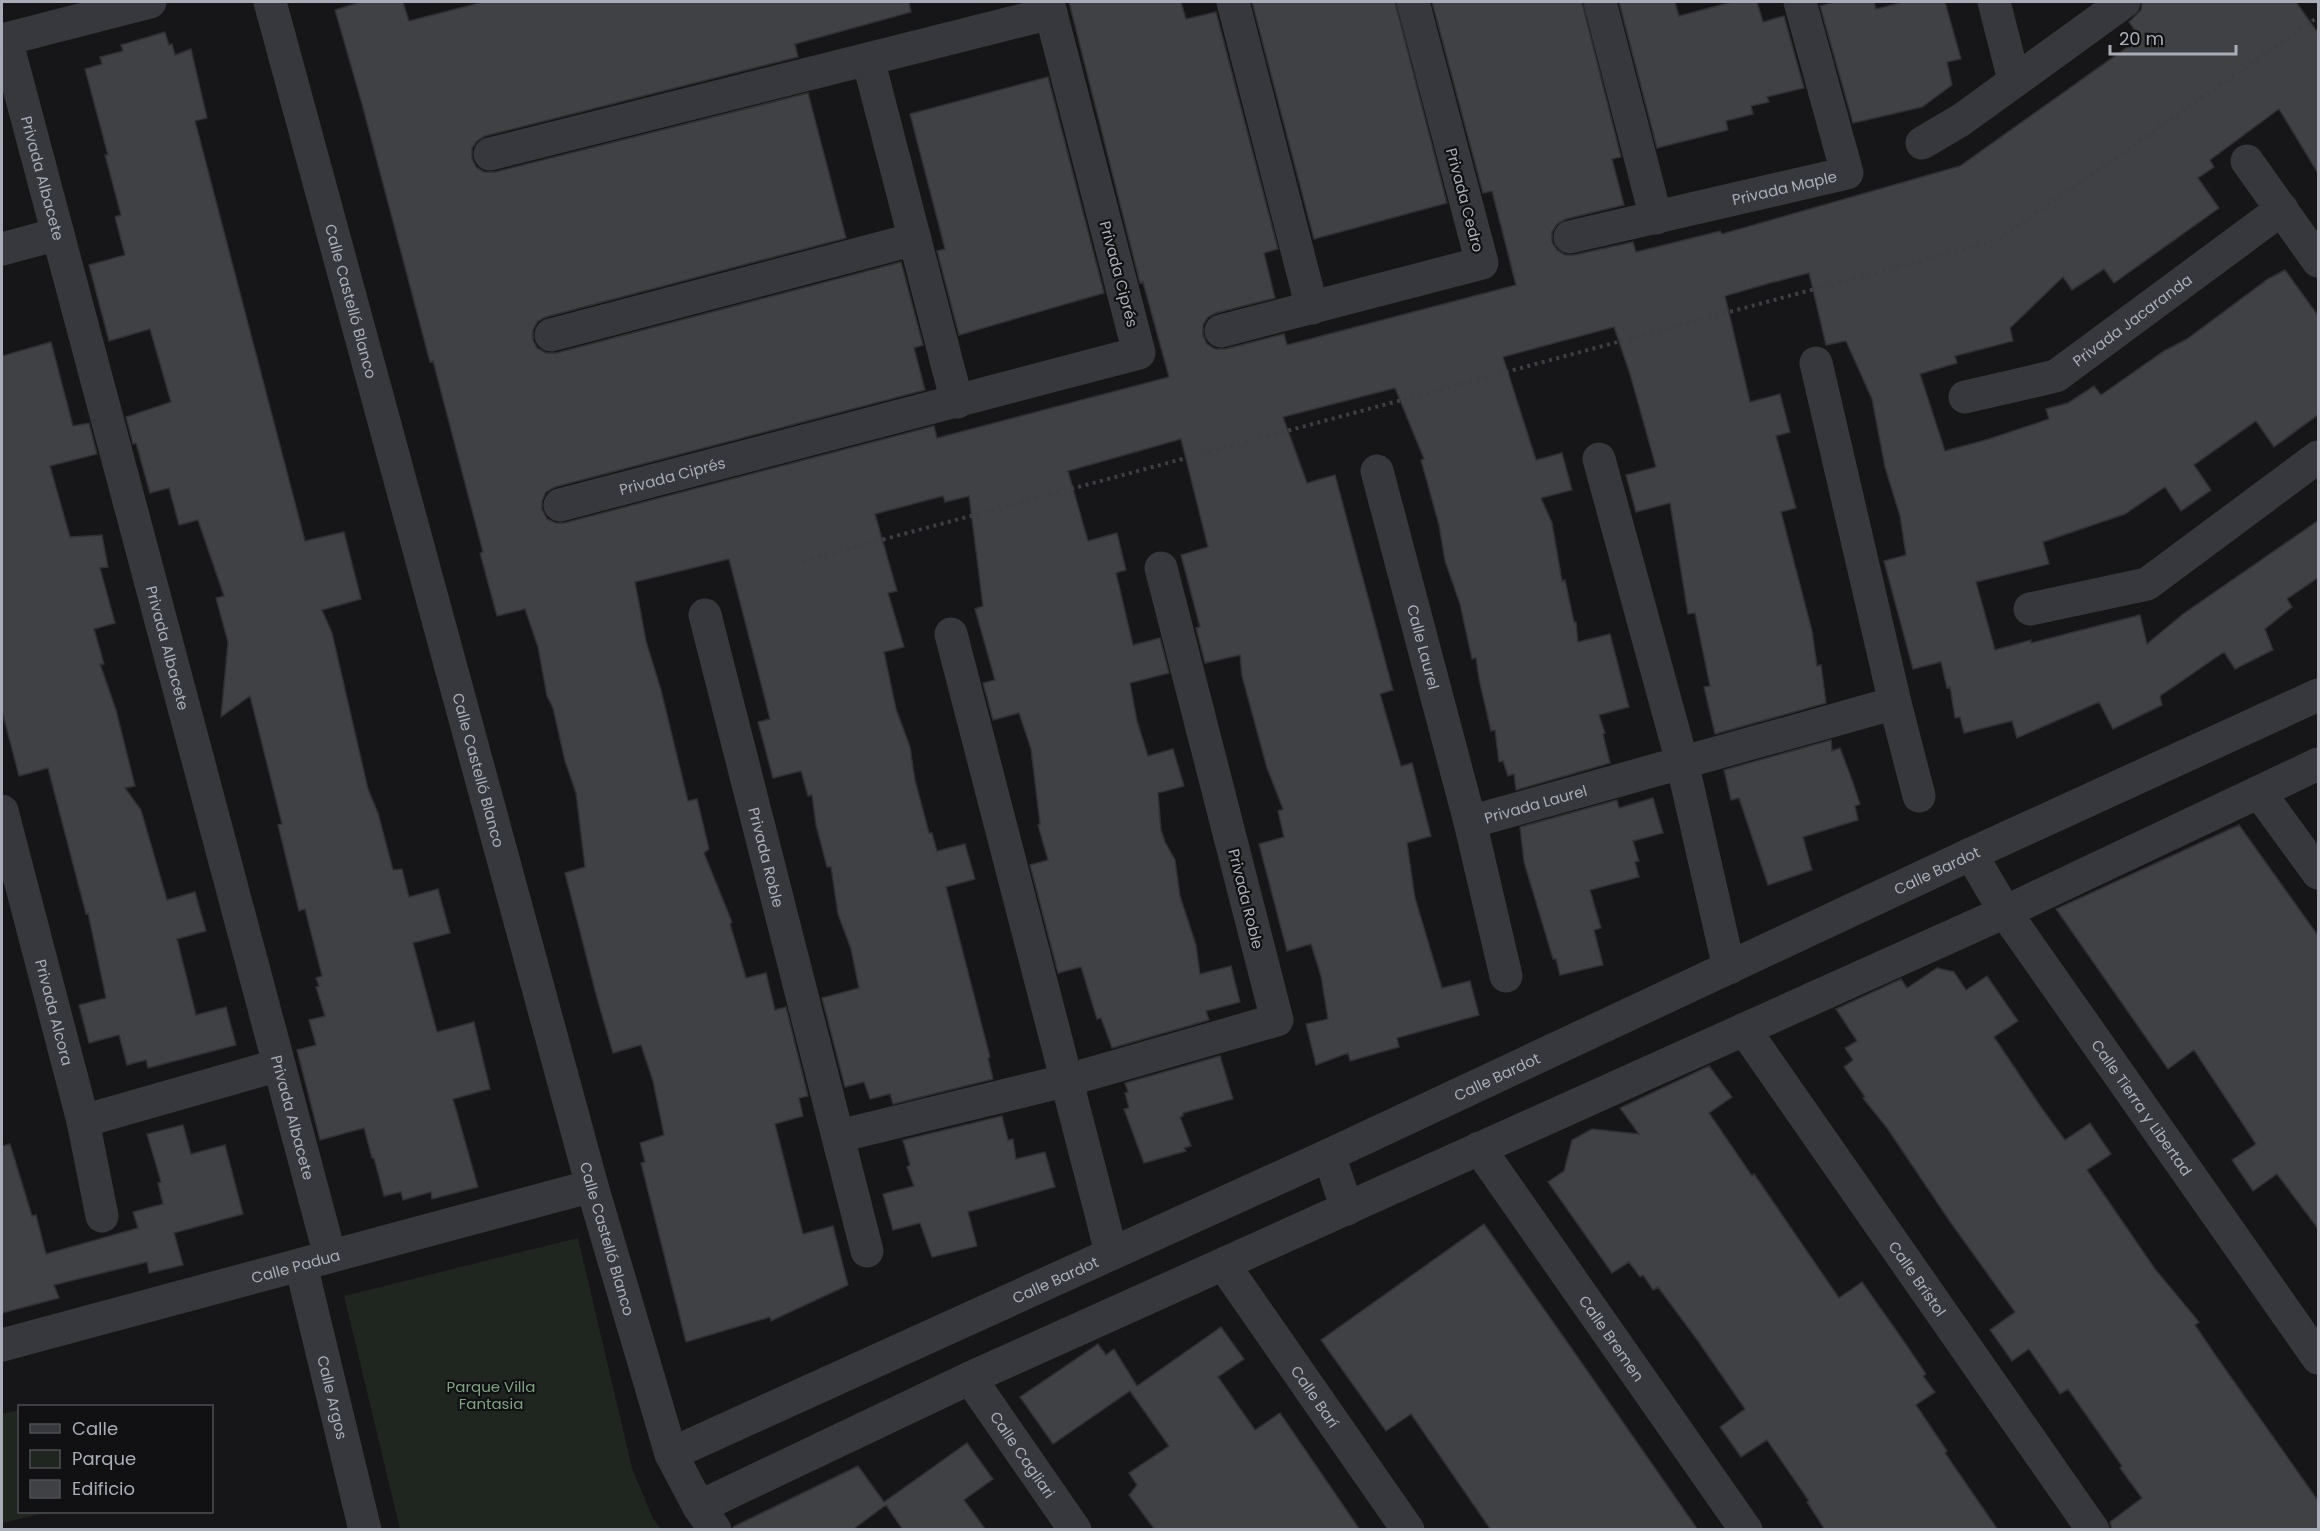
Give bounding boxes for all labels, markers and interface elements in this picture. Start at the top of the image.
scale bar [2110,18,2236,56]
text: 20 m [2119,26,2164,51]
street label: Privada Albacete [16,114,70,243]
street label: Privada Cedro [1441,146,1489,254]
street label: Privada Maple [1730,165,1839,210]
street label: Privada Ciprés [1095,219,1143,329]
street label: Calle Castelló Blanco [320,222,382,381]
street label: Privada Jacaranda [2068,269,2196,371]
street label: Privada Ciprés [617,452,728,500]
street label: Privada Albacete [141,583,195,712]
street label: Calle Laurel [1402,602,1445,692]
street label: Calle Castelló Blanco [448,691,510,850]
street label: Privada Laurel [1482,779,1589,828]
street label: Privada Roble [744,805,790,910]
street label: Calle Bardot [1890,841,1983,899]
street label: Privada Roble [1223,847,1269,951]
street label: Privada Alcora [31,957,79,1068]
street label: Calle Tierra y Libertad [2087,1035,2197,1180]
street label: Calle Bardot [1450,1047,1543,1106]
street label: Privada Albacete [266,1053,320,1182]
street label: Calle Castelló Blanco [575,1159,640,1318]
street label: Calle Brístol [1884,1236,1951,1320]
street label: Calle Padua [249,1244,342,1288]
street label: Calle Bardot [1009,1251,1102,1308]
street label: Calle Bremen [1574,1291,1649,1386]
street label: Calle Argos [313,1353,353,1442]
street label: Calle Barí [1286,1361,1344,1432]
park label: Parque Villa Fantasia [447,1376,535,1414]
legend [18,1405,213,1513]
street label: Calle Cagliari [985,1407,1060,1502]
text: Calle [72,1416,118,1441]
text: Parque [72,1446,136,1471]
text: Edificio [72,1476,135,1501]

